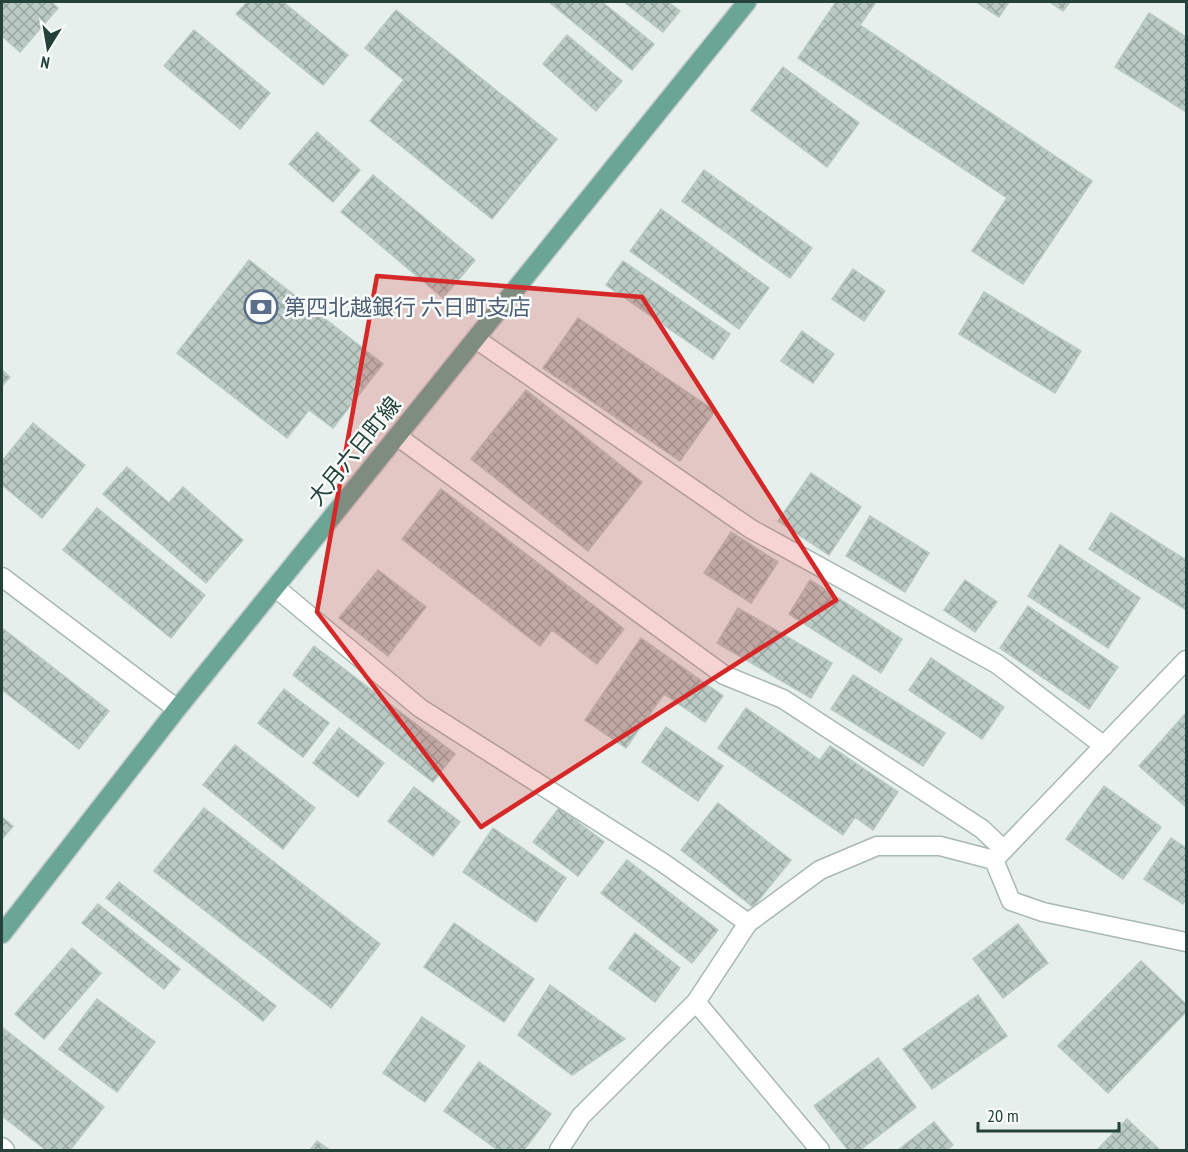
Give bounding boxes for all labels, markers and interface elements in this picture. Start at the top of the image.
north arrow [18,18,78,78]
text: N [39,52,51,73]
bank icon: 第四北越銀行 六日町支店 [243,289,279,325]
place label: 第四北越銀行 六日町支店 [284,293,531,321]
street label: 大月六日町線 [302,391,406,511]
scale bar [978,1095,1119,1133]
text: 20 m [987,1104,1019,1127]

